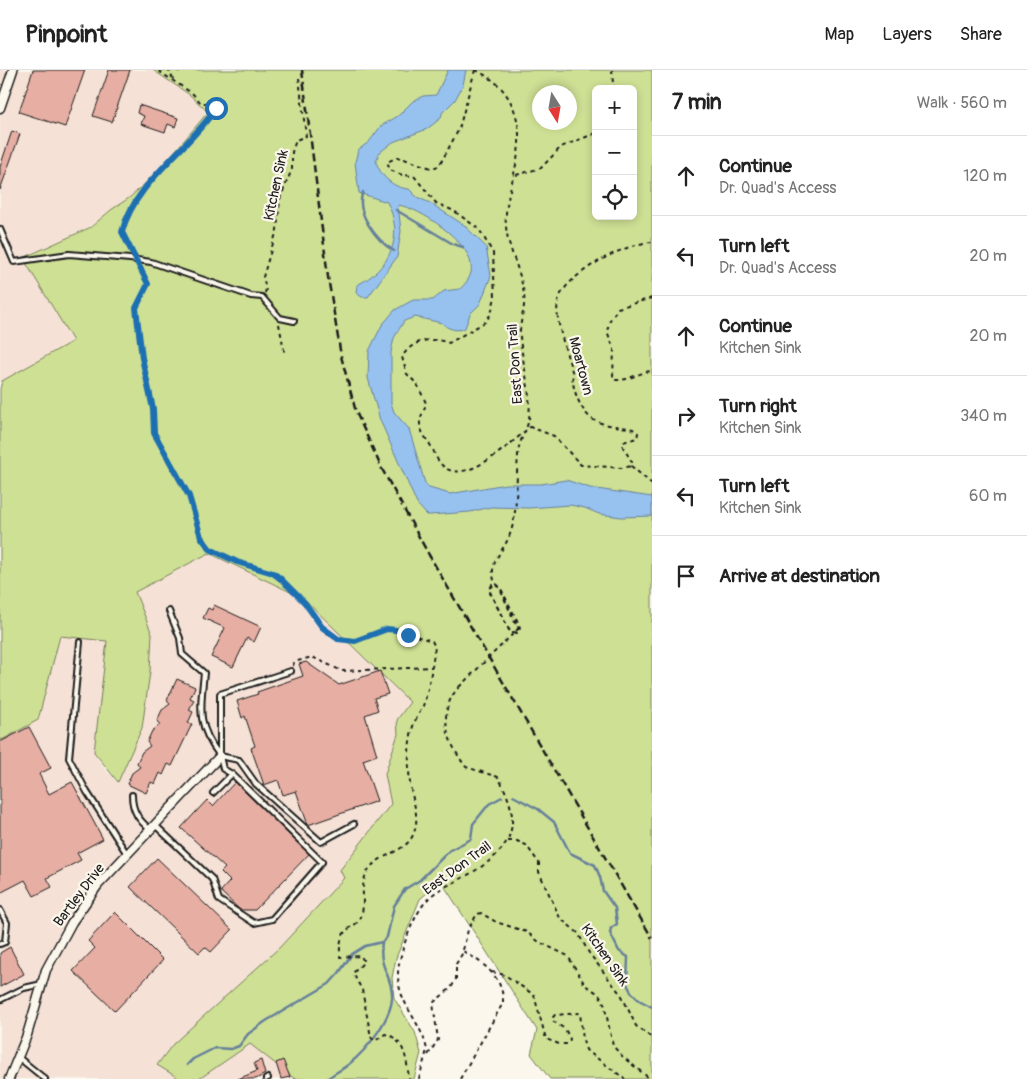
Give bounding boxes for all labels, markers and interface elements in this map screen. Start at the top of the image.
text: Pinpoint [25,20,107,49]
text: Map [825,23,854,46]
text: Layers [882,23,932,46]
text: Share [960,23,1002,46]
north arrow [532,85,577,130]
map controls [592,85,637,220]
button: + [592,85,637,130]
text: 7 min [672,89,722,116]
text: Walk · 560 m [917,93,1007,113]
route start [205,97,228,120]
button: − [592,130,637,175]
street label: Kitchen Sink [260,148,292,222]
text: Continue [719,154,792,178]
icon: ahead [672,162,700,190]
text: 120 m [963,166,1007,186]
button: locate [592,175,637,220]
text: Dr. Quad's Access [719,178,837,198]
text: Turn left [719,234,789,258]
icon: left [672,242,700,270]
text: 20 m [969,246,1007,266]
text: Dr. Quad's Access [719,258,837,278]
text: Continue [719,314,792,338]
icon: ahead [672,322,700,350]
street label: East Don Trail [504,323,526,405]
text: 20 m [969,326,1007,346]
street label: Moartown [565,335,597,397]
text: Kitchen Sink [719,338,801,358]
text: Turn right [719,394,797,418]
icon: right [672,402,700,430]
text: 340 m [960,406,1007,426]
text: Kitchen Sink [719,418,801,438]
text: Turn left [719,474,789,498]
icon: left [672,482,700,510]
text: 60 m [969,486,1007,506]
text: Kitchen Sink [719,498,801,518]
icon: arrive [672,562,700,590]
text: Arrive at destination [719,564,880,588]
route end [397,624,420,647]
street label: East Don Trail [419,837,495,899]
street label: Bartley Drive [50,860,108,930]
street label: Kitchen Sink [577,921,633,990]

